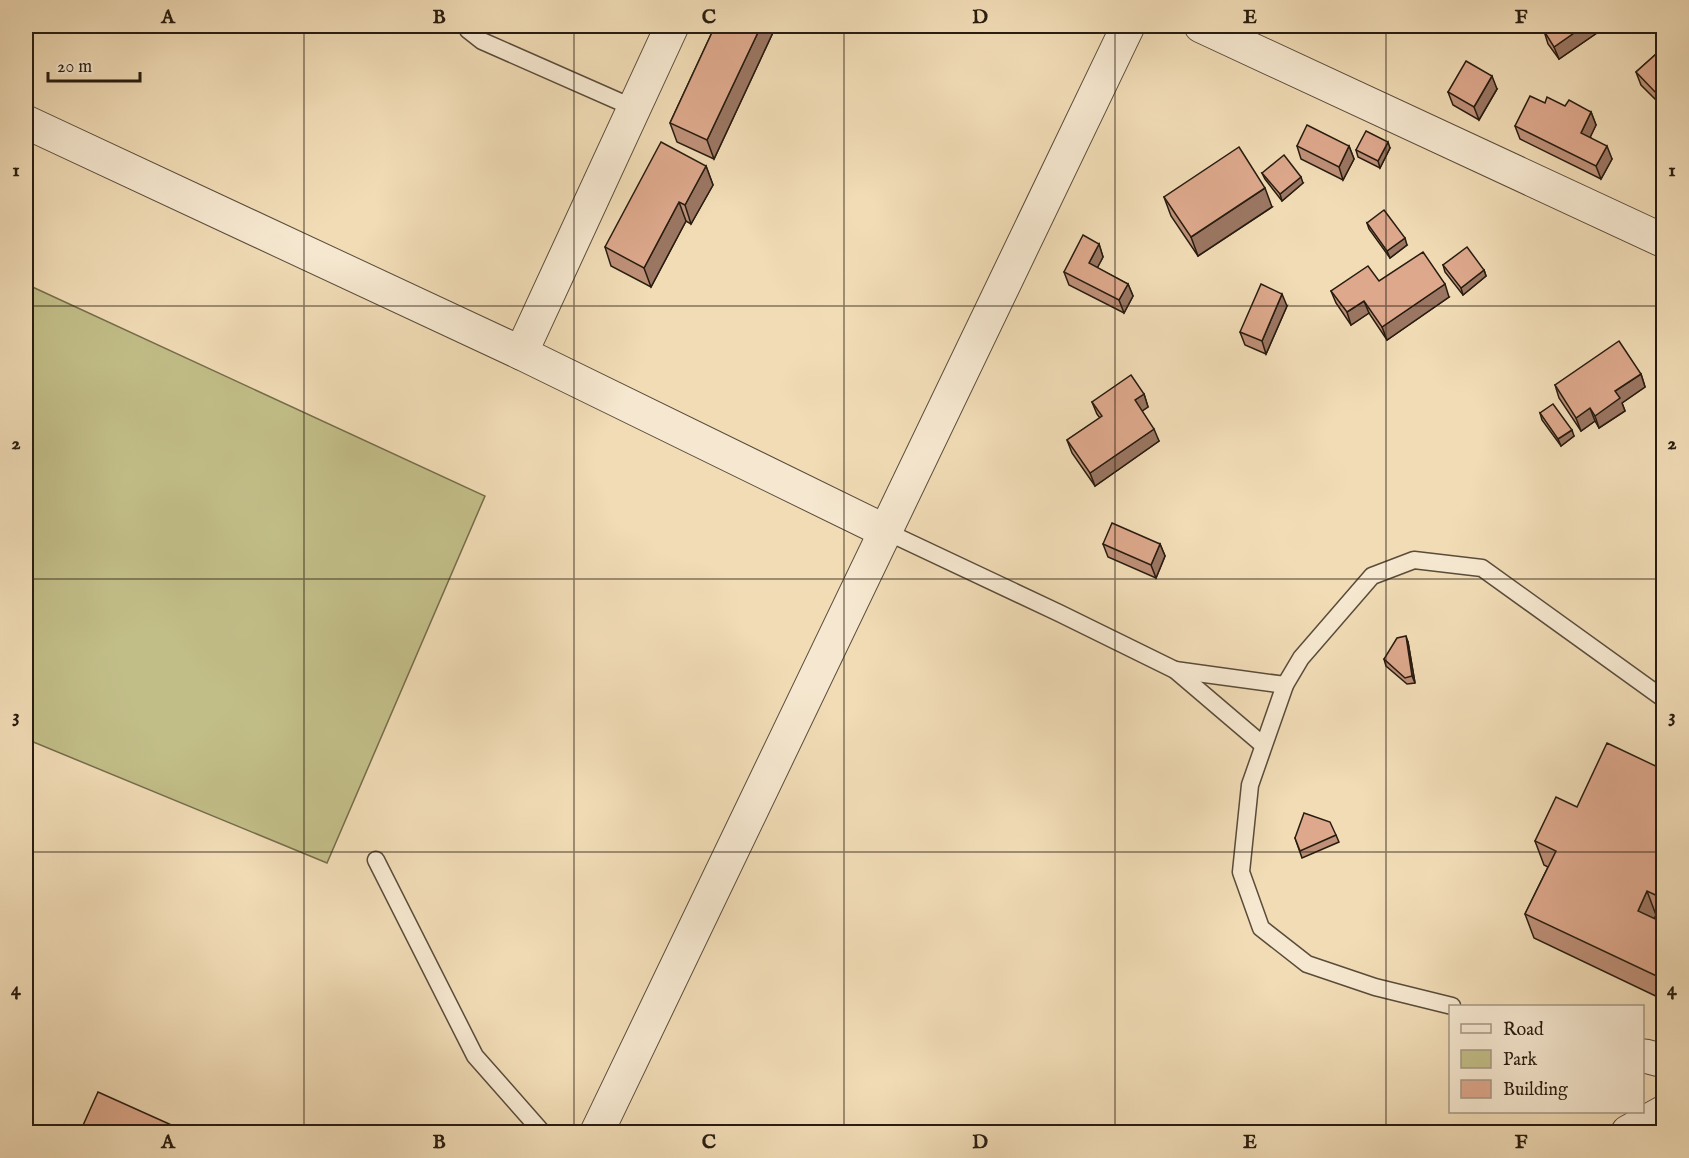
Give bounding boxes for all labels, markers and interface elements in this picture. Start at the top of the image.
text: A [160,5,176,30]
text: B [432,5,446,30]
text: C [702,5,716,30]
text: D [972,5,988,30]
text: E [1243,5,1257,30]
text: F [1515,5,1528,30]
scale bar [48,45,140,83]
text: 20 m [57,56,92,79]
text: 1 [12,158,20,183]
text: 1 [1668,158,1676,183]
text: 2 [11,431,21,456]
text: 2 [1667,431,1677,456]
text: 3 [12,704,20,729]
text: 3 [1668,704,1676,729]
text: 4 [11,977,22,1002]
text: 4 [1667,977,1678,1002]
legend [1449,1005,1644,1113]
text: Road [1503,1019,1544,1042]
text: Park [1503,1049,1538,1072]
text: Building [1503,1079,1568,1102]
text: A [160,1130,176,1155]
text: B [432,1130,446,1155]
text: C [702,1130,716,1155]
text: D [972,1130,988,1155]
text: E [1243,1130,1257,1155]
text: F [1515,1130,1528,1155]

